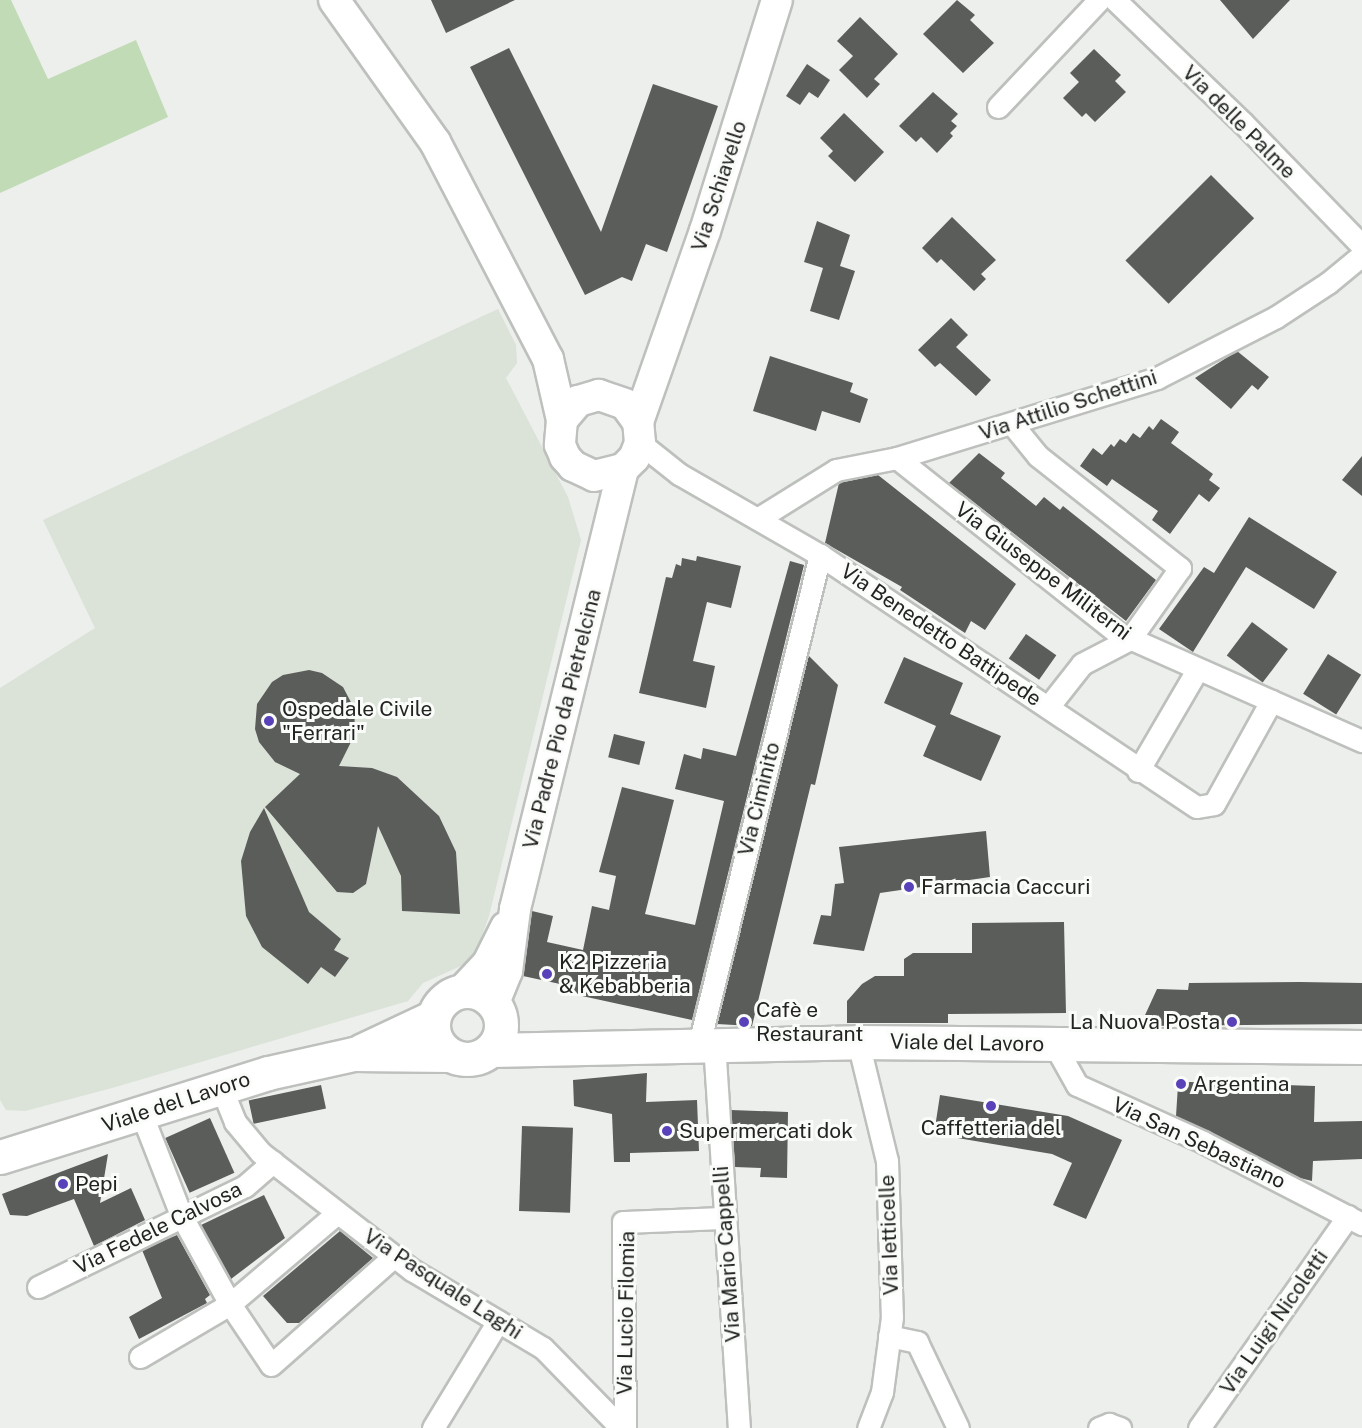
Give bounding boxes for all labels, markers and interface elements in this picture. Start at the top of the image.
street label: Via delle Palme [1177,60,1301,184]
street label: Via Schiavello [686,117,752,255]
street label: Via Attilio Schettini [976,364,1160,446]
street label: Via Giuseppe Militerni [950,497,1136,645]
street label: Via Benedetto Battipede [836,558,1046,712]
street label: Via Padre Pio da Pietrelcina [517,586,607,852]
place label: Ospedale Civile "Ferrari" [282,696,433,746]
marker: Ospedale Civile "Ferrari" [260,712,278,730]
street label: Via Ciminito [733,739,785,859]
place label: Farmacia Caccuri [921,874,1090,900]
marker: Farmacia Caccuri [902,880,916,894]
place label: K2 Pizzeria & Kebabberia [559,949,691,999]
marker: K2 Pizzeria & Kebabberia [540,967,554,981]
place label: Cafè e Restaurant [756,997,863,1047]
place label: La Nuova Posta [1070,1009,1220,1035]
marker: Cafè e Restaurant [737,1015,751,1029]
marker: La Nuova Posta [1225,1015,1239,1029]
street label: Viale del Lavoro [889,1029,1045,1057]
street label: Viale del Lavoro [98,1066,254,1138]
place label: Argentina [1193,1071,1289,1097]
marker: Argentina [1174,1077,1188,1091]
street label: Via San Sebastiano [1108,1092,1290,1194]
marker: Caffetteria del [984,1099,998,1113]
place label: Caffetteria del [921,1115,1061,1141]
place label: Supermercati dok [679,1118,853,1144]
marker: Supermercati dok [660,1124,674,1138]
street label: Via Mario Cappelli [708,1165,746,1343]
place label: Pepi [75,1171,118,1197]
street label: Via Ietticelle [874,1174,904,1296]
street label: Via Fedele Calvosa [70,1176,246,1280]
marker: Pepi [56,1177,70,1191]
street label: Via Pasquale Laghi [359,1223,527,1345]
street label: Via Lucio Filomia [612,1231,640,1395]
street label: Via Luigi Nicoletti [1215,1245,1333,1399]

